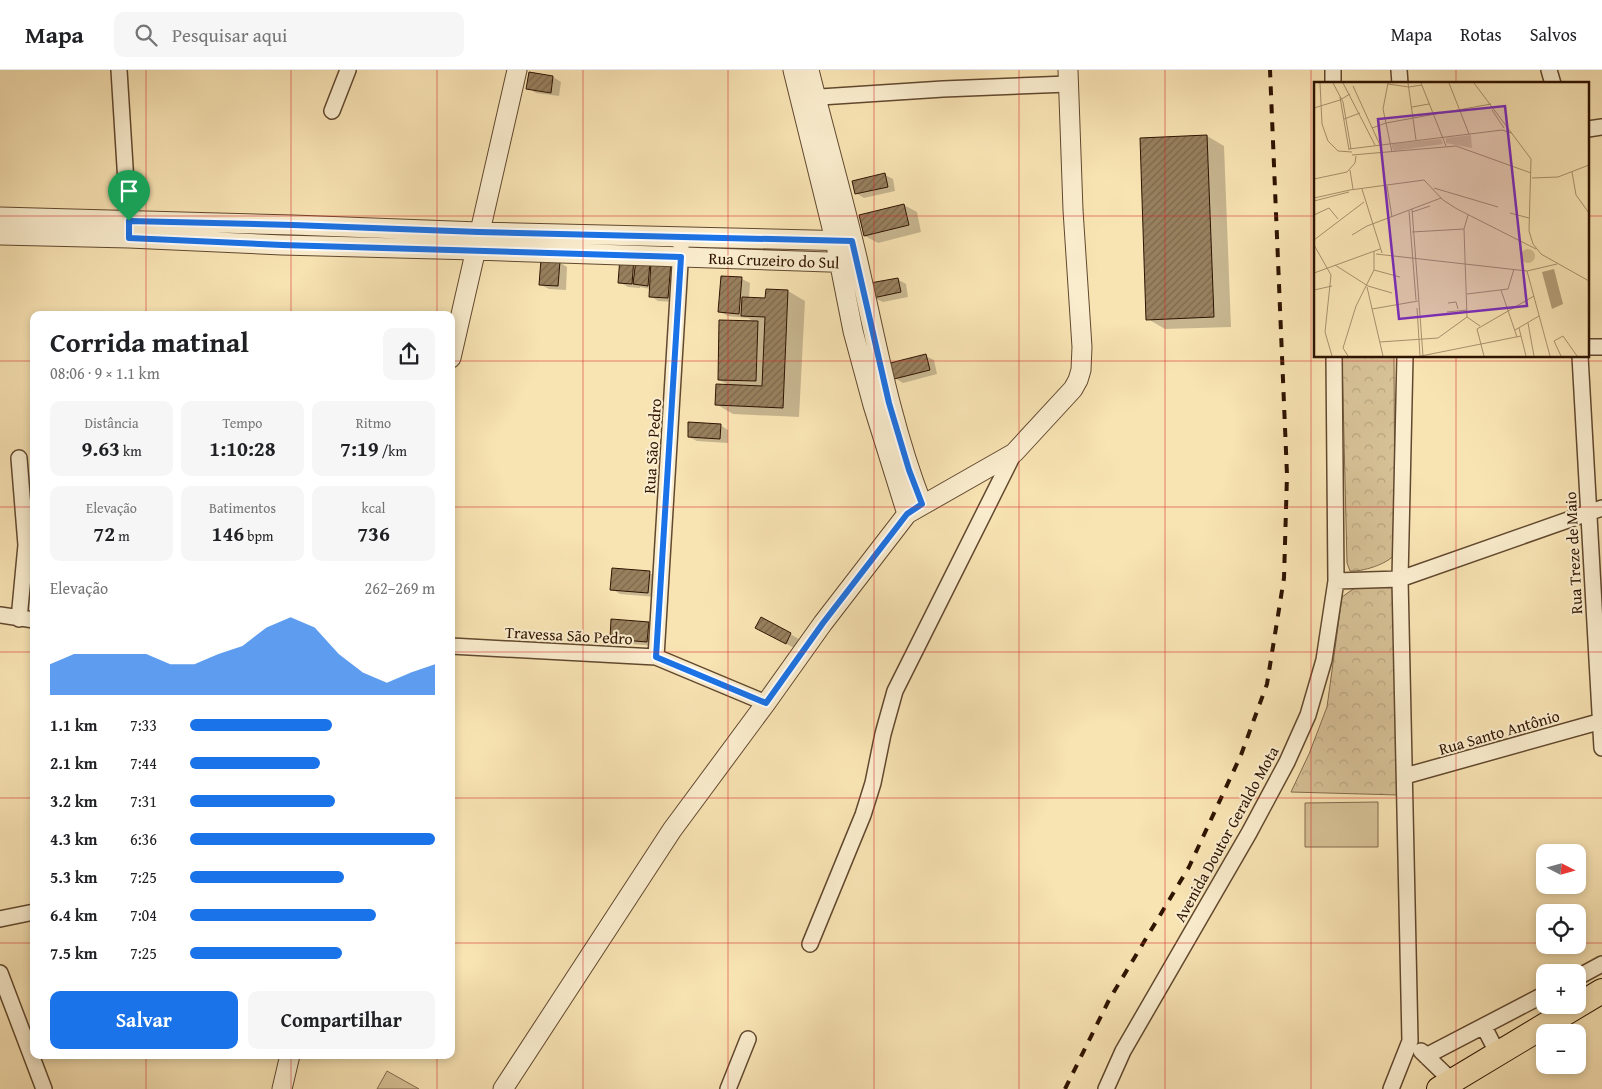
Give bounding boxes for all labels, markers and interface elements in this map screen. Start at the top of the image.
search box [114,12,464,57]
text: Mapa [25,17,84,52]
icon: search [132,21,160,49]
text: Pesquisar aqui [172,21,287,49]
text: Mapa [1391,21,1432,48]
text: Rotas [1460,21,1502,48]
text: Salvos [1530,21,1577,48]
inset map [1314,82,1590,358]
pin [108,170,150,221]
icon: arrive [115,177,143,205]
street label: Rua Cruzeiro do Sul [708,246,840,274]
text: Corrida matinal [50,321,249,362]
button: share [383,328,435,380]
text: 08:06 · 9 × 1.1 km [50,361,160,385]
street label: Rua São Pedro [637,398,667,494]
text: Distância [84,413,139,433]
text: Tempo [222,413,263,433]
text: Ritmo [356,413,391,433]
text: 9.63 [81,433,120,464]
text: 1:10:28 [209,433,276,464]
text: 7:19 [340,433,379,464]
text: km [120,441,142,461]
text: /km [379,441,407,461]
street label: Rua Treze de Maio [1558,491,1588,615]
text: Elevação [86,498,137,518]
text: Batimentos [209,498,276,518]
text: kcal [362,498,385,518]
text: 72 [93,518,115,549]
text: 146 [212,518,244,549]
text: 736 [357,518,390,549]
text: m [115,526,130,546]
text: bpm [244,526,273,546]
text: Elevação [50,576,108,600]
text: 262–269 m [365,576,435,600]
street label: Travessa São Pedro [505,620,633,650]
street label: Rua Santo Antônio [1436,703,1562,761]
text: 1.1 km [50,713,97,737]
text: 7:33 [130,713,157,737]
street label: Avenida Doutor Geraldo Mota [1168,741,1285,926]
text: 2.1 km [50,751,97,775]
text: 7:44 [130,751,157,775]
text: 3.2 km [50,789,97,813]
text: 7:31 [130,789,157,813]
text: 4.3 km [50,827,97,851]
text: 6:36 [130,827,157,851]
north arrow [1536,844,1586,894]
map controls [1536,844,1586,1074]
text: 5.3 km [50,865,97,889]
text: 7:25 [130,865,157,889]
text: 6.4 km [50,903,97,927]
text: 7:04 [130,903,157,927]
button: locate [1536,904,1586,954]
text: 7.5 km [50,941,97,965]
text: 7:25 [130,941,157,965]
button: + [1536,964,1586,1014]
button: Salvar [50,991,238,1049]
button: Compartilhar [248,991,435,1049]
button: − [1536,1024,1586,1074]

